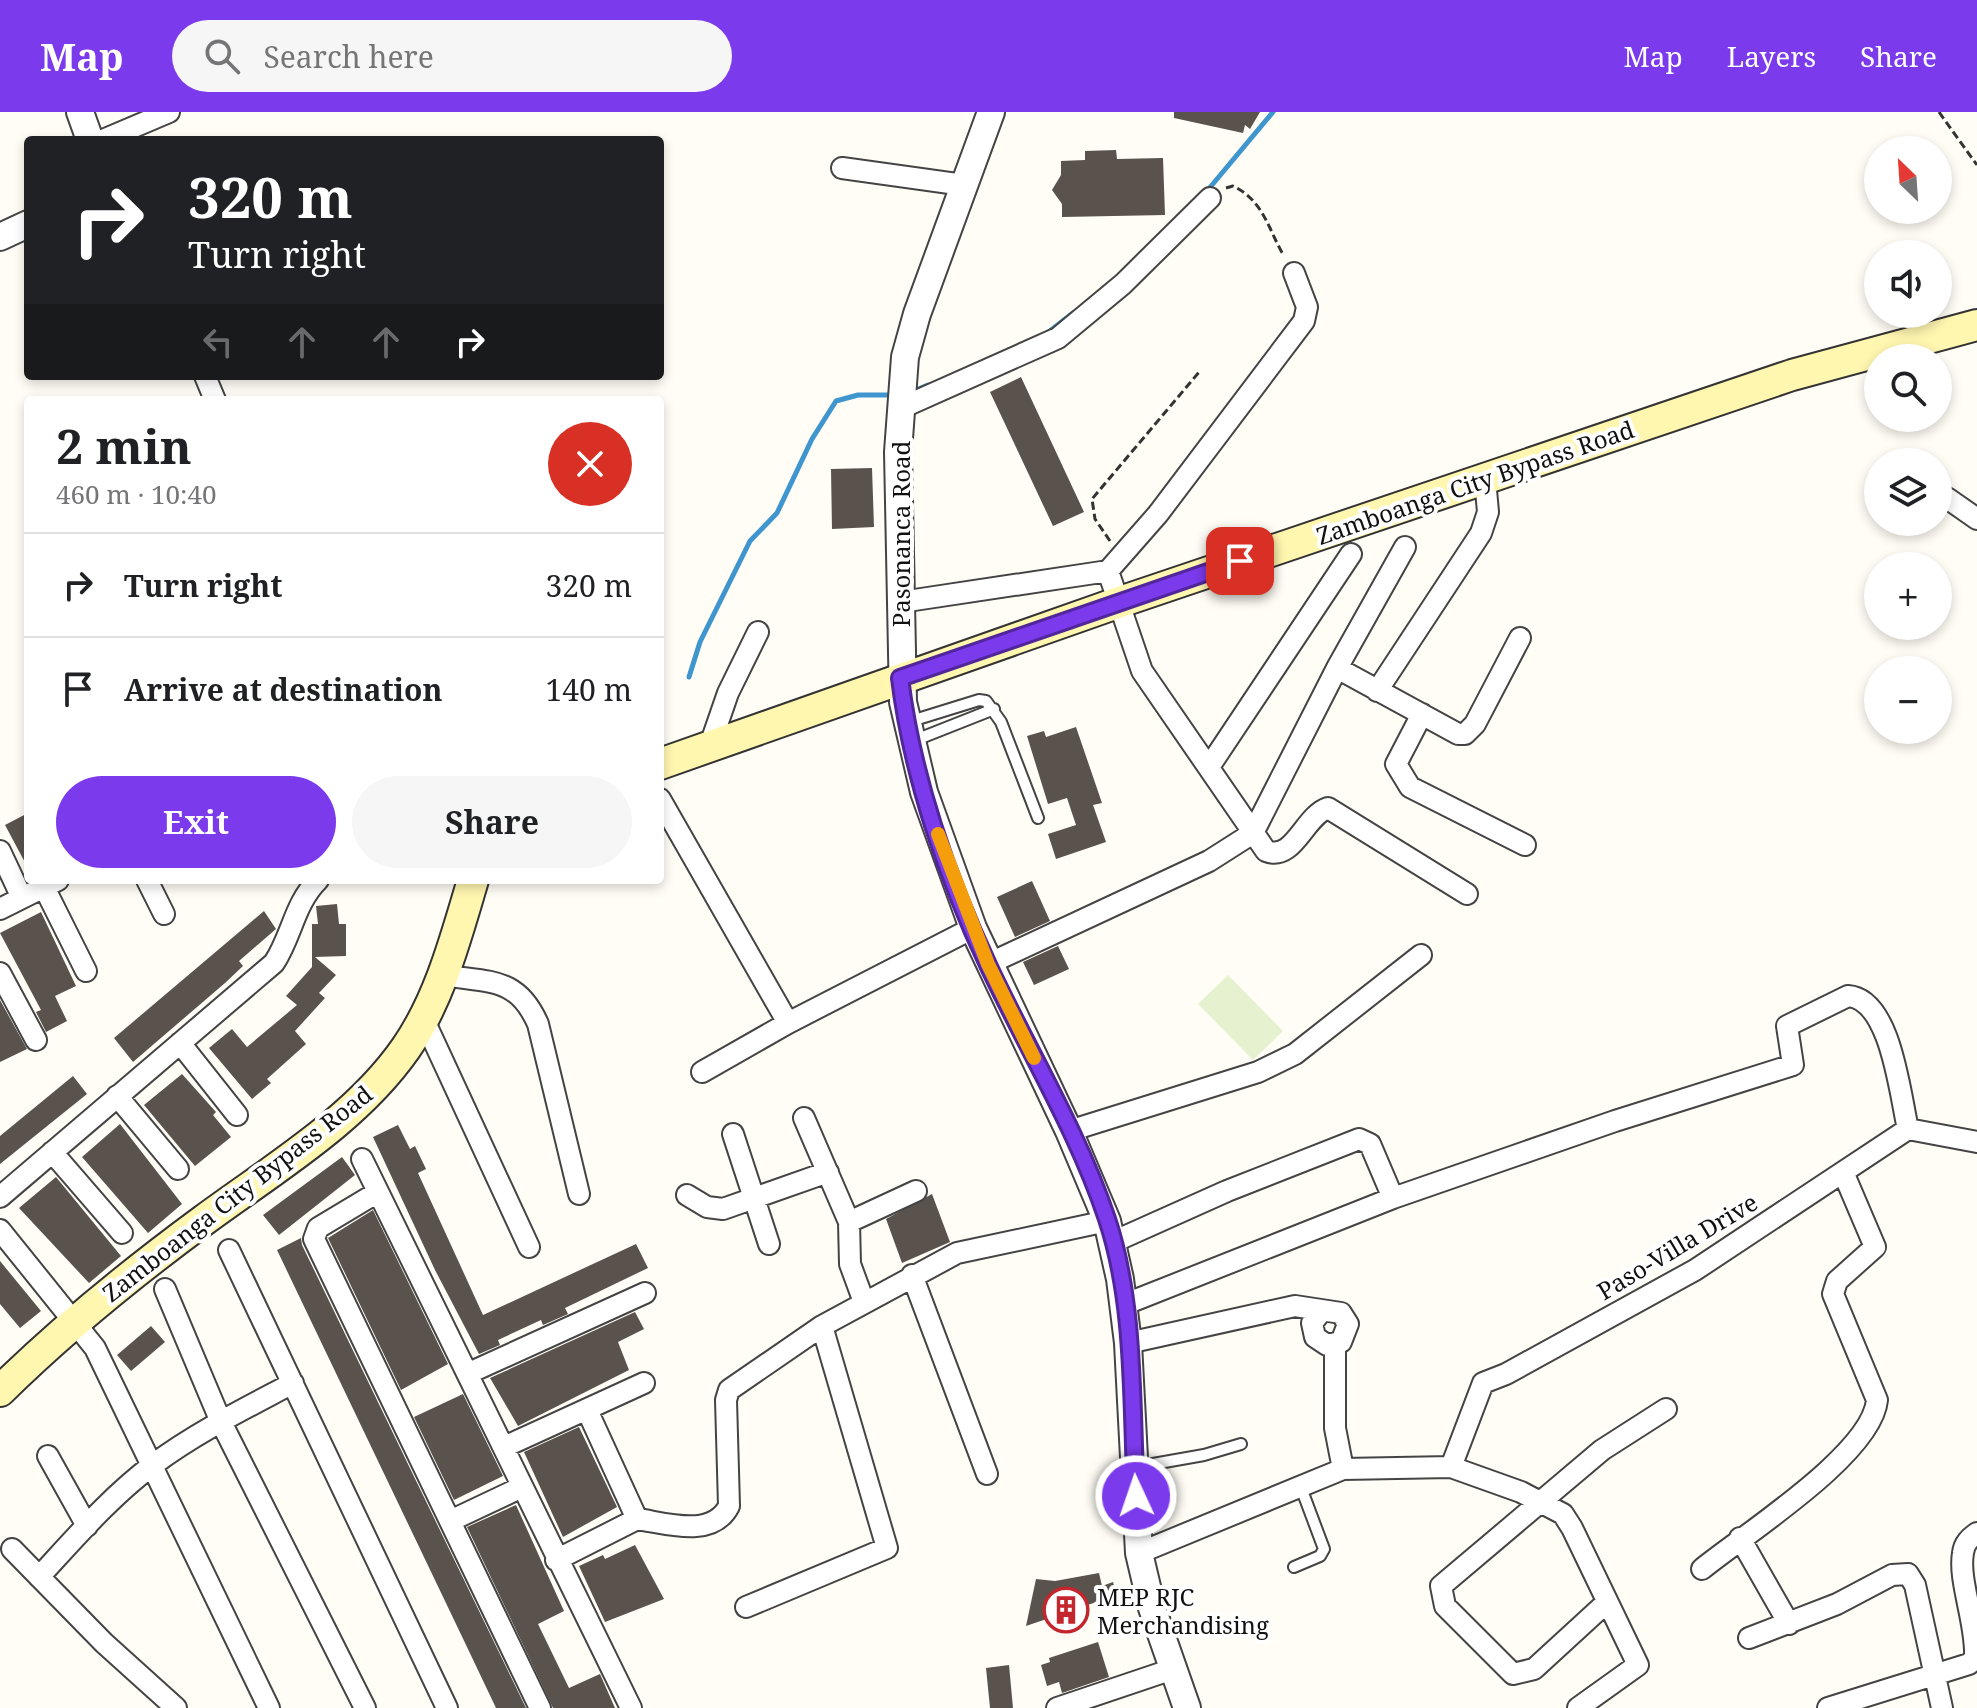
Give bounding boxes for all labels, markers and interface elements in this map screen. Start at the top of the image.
search box [172,20,732,92]
text: Map [40,30,124,82]
icon: search [200,34,244,78]
text: Search here [264,36,434,77]
text: Map [1624,37,1683,75]
text: Layers [1727,37,1816,75]
text: Share [1860,37,1937,75]
north arrow [1864,136,1952,224]
map controls [1864,136,1952,744]
text: 320 m [188,158,353,234]
icon: right [56,168,160,272]
text: Turn right [188,230,366,279]
button: sound [1864,240,1952,328]
icon: left [196,320,240,364]
icon: ahead [280,320,324,364]
icon: ahead [364,320,408,364]
icon: right [448,320,492,364]
button: search [1864,344,1952,432]
street label: Zamboanga City Bypass Road [1312,412,1639,552]
text: 2 min [56,413,192,478]
button: close [548,422,632,506]
street label: Pasonanca Road [884,440,917,627]
button: layers [1864,448,1952,536]
text: 460 m · 10:40 [56,476,217,512]
pin [1206,527,1274,595]
icon: arrive [1218,539,1262,583]
button: + [1864,552,1952,640]
icon: right [56,563,100,607]
text: Turn right [124,565,282,606]
text: 320 m [546,565,632,606]
button: − [1864,656,1952,744]
icon: arrive [56,667,100,711]
text: Arrive at destination [124,669,443,710]
text: 140 m [546,669,632,710]
button: Exit [56,776,336,868]
button: Share [352,776,632,868]
street label: Zamboanga City Bypass Road [95,1077,379,1309]
street label: Paso-Villa Drive [1591,1185,1763,1307]
position arrow [1094,1454,1178,1538]
place label: MEP RJC Merchandising [1097,1580,1269,1641]
building icon: MEP RJC Merchandising [1042,1586,1090,1634]

